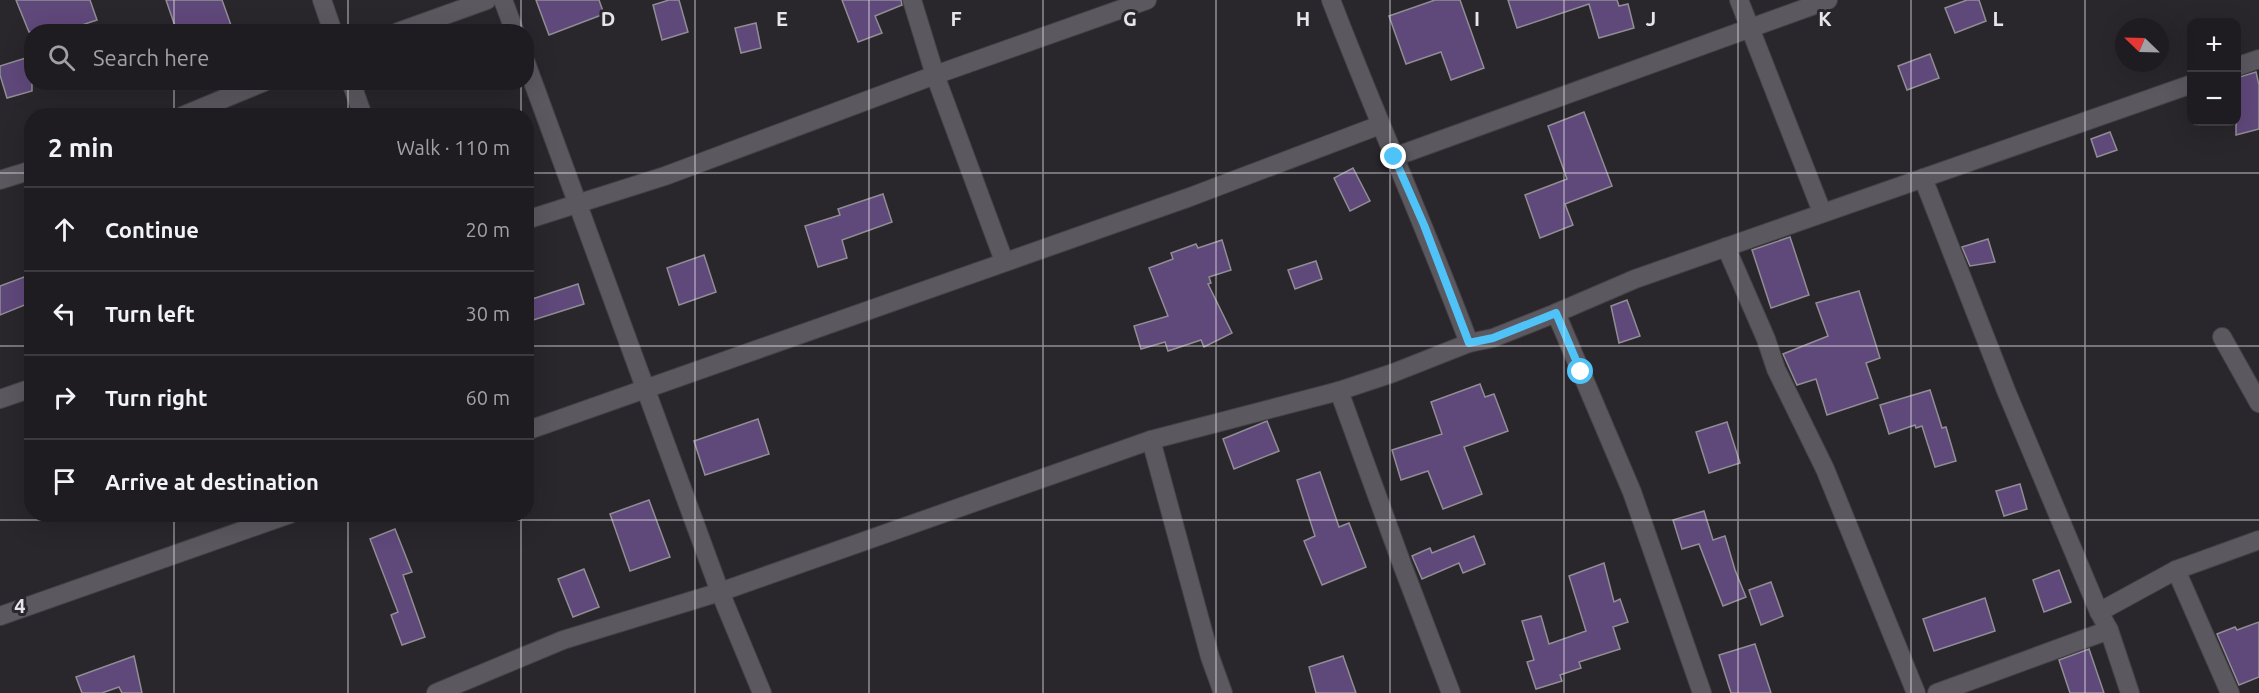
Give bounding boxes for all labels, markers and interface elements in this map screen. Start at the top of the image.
text: D [601,7,615,30]
text: E [776,7,788,30]
text: F [950,7,962,30]
text: G [1123,7,1137,30]
text: H [1296,7,1310,30]
text: I [1474,7,1480,30]
text: J [1646,7,1656,30]
text: K [1818,7,1832,30]
text: L [1993,7,2004,30]
north arrow [2115,18,2169,72]
map controls [2187,18,2241,126]
button: + [2187,18,2241,72]
search box [24,24,534,90]
icon: search [45,41,78,74]
text: Search here [93,45,209,70]
button: − [2187,72,2241,126]
text: 2 min [48,133,114,162]
text: Walk · 110 m [397,136,510,159]
route end [1380,143,1406,169]
icon: ahead [48,213,81,246]
text: Continue [105,217,199,242]
text: 20 m [466,218,510,241]
icon: left [48,297,81,330]
text: Turn left [105,301,195,326]
text: 30 m [466,302,510,325]
route start [1567,358,1593,384]
icon: right [48,381,81,414]
text: Turn right [105,385,207,410]
text: 60 m [466,386,510,409]
icon: arrive [48,465,81,498]
text: Arrive at destination [105,469,319,494]
text: 4 [14,594,26,617]

